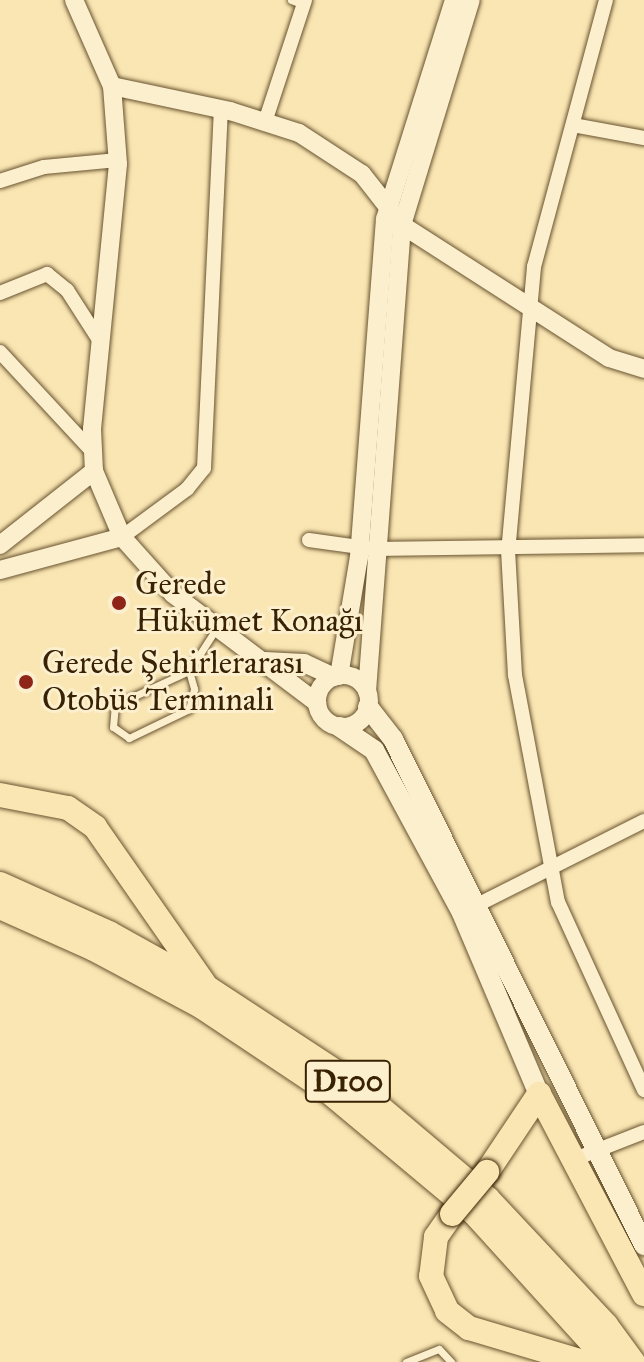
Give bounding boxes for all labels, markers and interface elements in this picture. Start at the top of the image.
place label: Gerede Hükümet Konağı [135,566,363,641]
marker: Gerede Hükümet Konağı [110,594,128,612]
place label: Gerede Şehirlerarası Otobüs Terminali [42,645,304,720]
marker: Gerede Şehirlerarası Otobüs Terminali [17,673,35,691]
road number: D100 [304,1055,392,1107]

